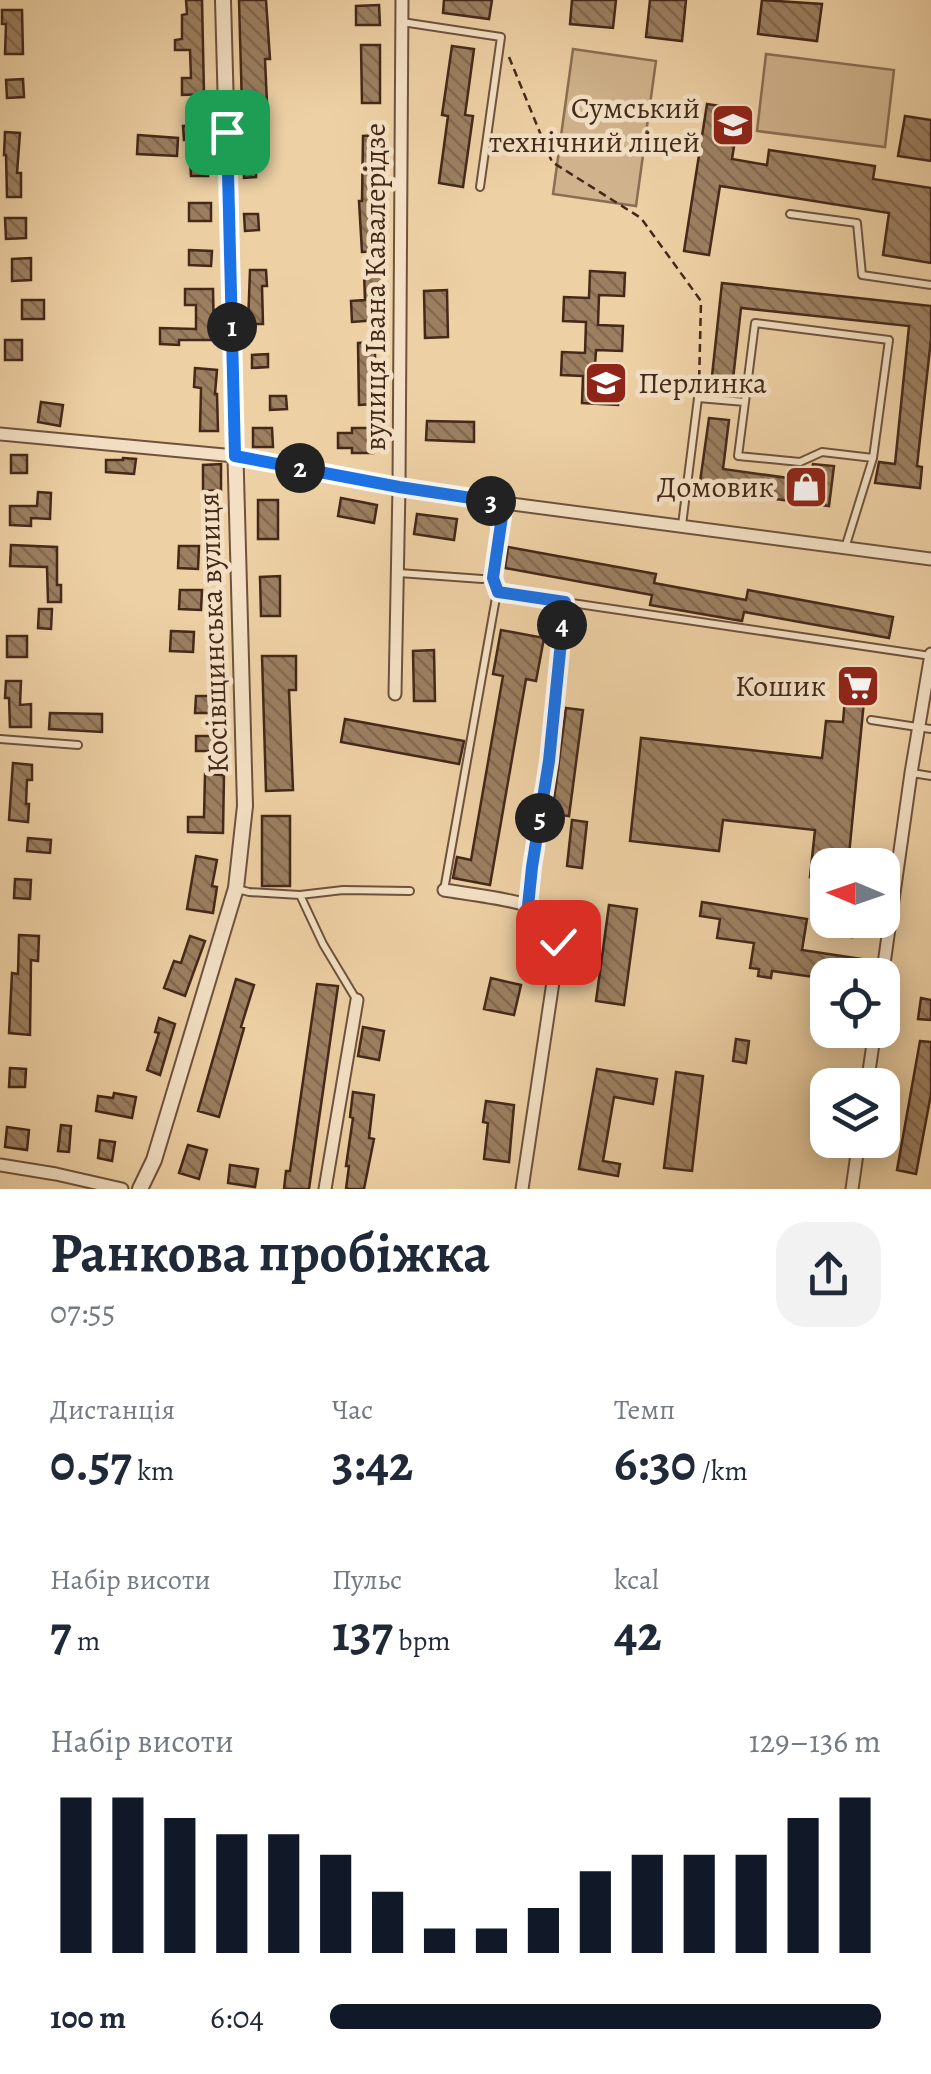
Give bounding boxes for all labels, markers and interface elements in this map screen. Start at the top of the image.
place label: Сумський технічний ліцей [489,88,700,162]
pin [185,90,270,175]
school or university icon: Сумський технічний ліцей [710,102,756,148]
icon: arrive [200,105,255,160]
street label: вулиця Івана Кавалерідзе [355,123,395,451]
pin: 1 [207,302,257,352]
text: 1 [227,308,237,346]
school or university icon: Перлинка [583,360,629,406]
place label: Перлинка [638,363,767,403]
pin: 2 [275,443,325,493]
text: 2 [293,449,307,487]
shop icon: Домовик [783,464,829,510]
place label: Домовик [657,467,774,507]
pin: 3 [466,476,516,526]
text: 3 [485,482,497,520]
street label: Косівщинська вулиця [188,492,238,774]
pin: 4 [537,600,587,650]
text: 4 [555,606,569,644]
supermarket icon: Кошик [835,663,881,709]
place label: Кошик [735,666,826,706]
pin: 5 [515,793,565,843]
text: 5 [534,799,546,837]
north arrow [810,848,900,938]
map controls [810,848,900,1158]
pin [516,900,601,985]
icon: check [531,915,586,970]
button: locate [810,958,900,1048]
button: layers [810,1068,900,1158]
text: Ранкова пробіжка [50,1215,490,1290]
button: share [776,1222,881,1327]
text: 07:55 [50,1290,116,1334]
text: Дистанція [50,1391,175,1429]
text: Час [332,1391,373,1429]
text: Темп [614,1391,675,1429]
text: 0.57 [50,1429,132,1497]
text: 3:42 [332,1429,413,1497]
text: 6:30 [614,1429,696,1497]
text: km [132,1452,174,1490]
text: /km [696,1452,748,1490]
text: Набір висоти [50,1561,211,1599]
text: Пульс [332,1561,402,1599]
text: kcal [614,1561,659,1599]
text: 7 [50,1599,71,1667]
text: 137 [332,1599,393,1667]
text: 42 [614,1599,662,1667]
text: m [71,1622,100,1660]
text: bpm [393,1622,451,1660]
text: Набір висоти [50,1719,234,1763]
text: 129–136 m [749,1719,881,1763]
text: 100 m [50,1995,126,2039]
text: 6:04 [210,1995,264,2039]

